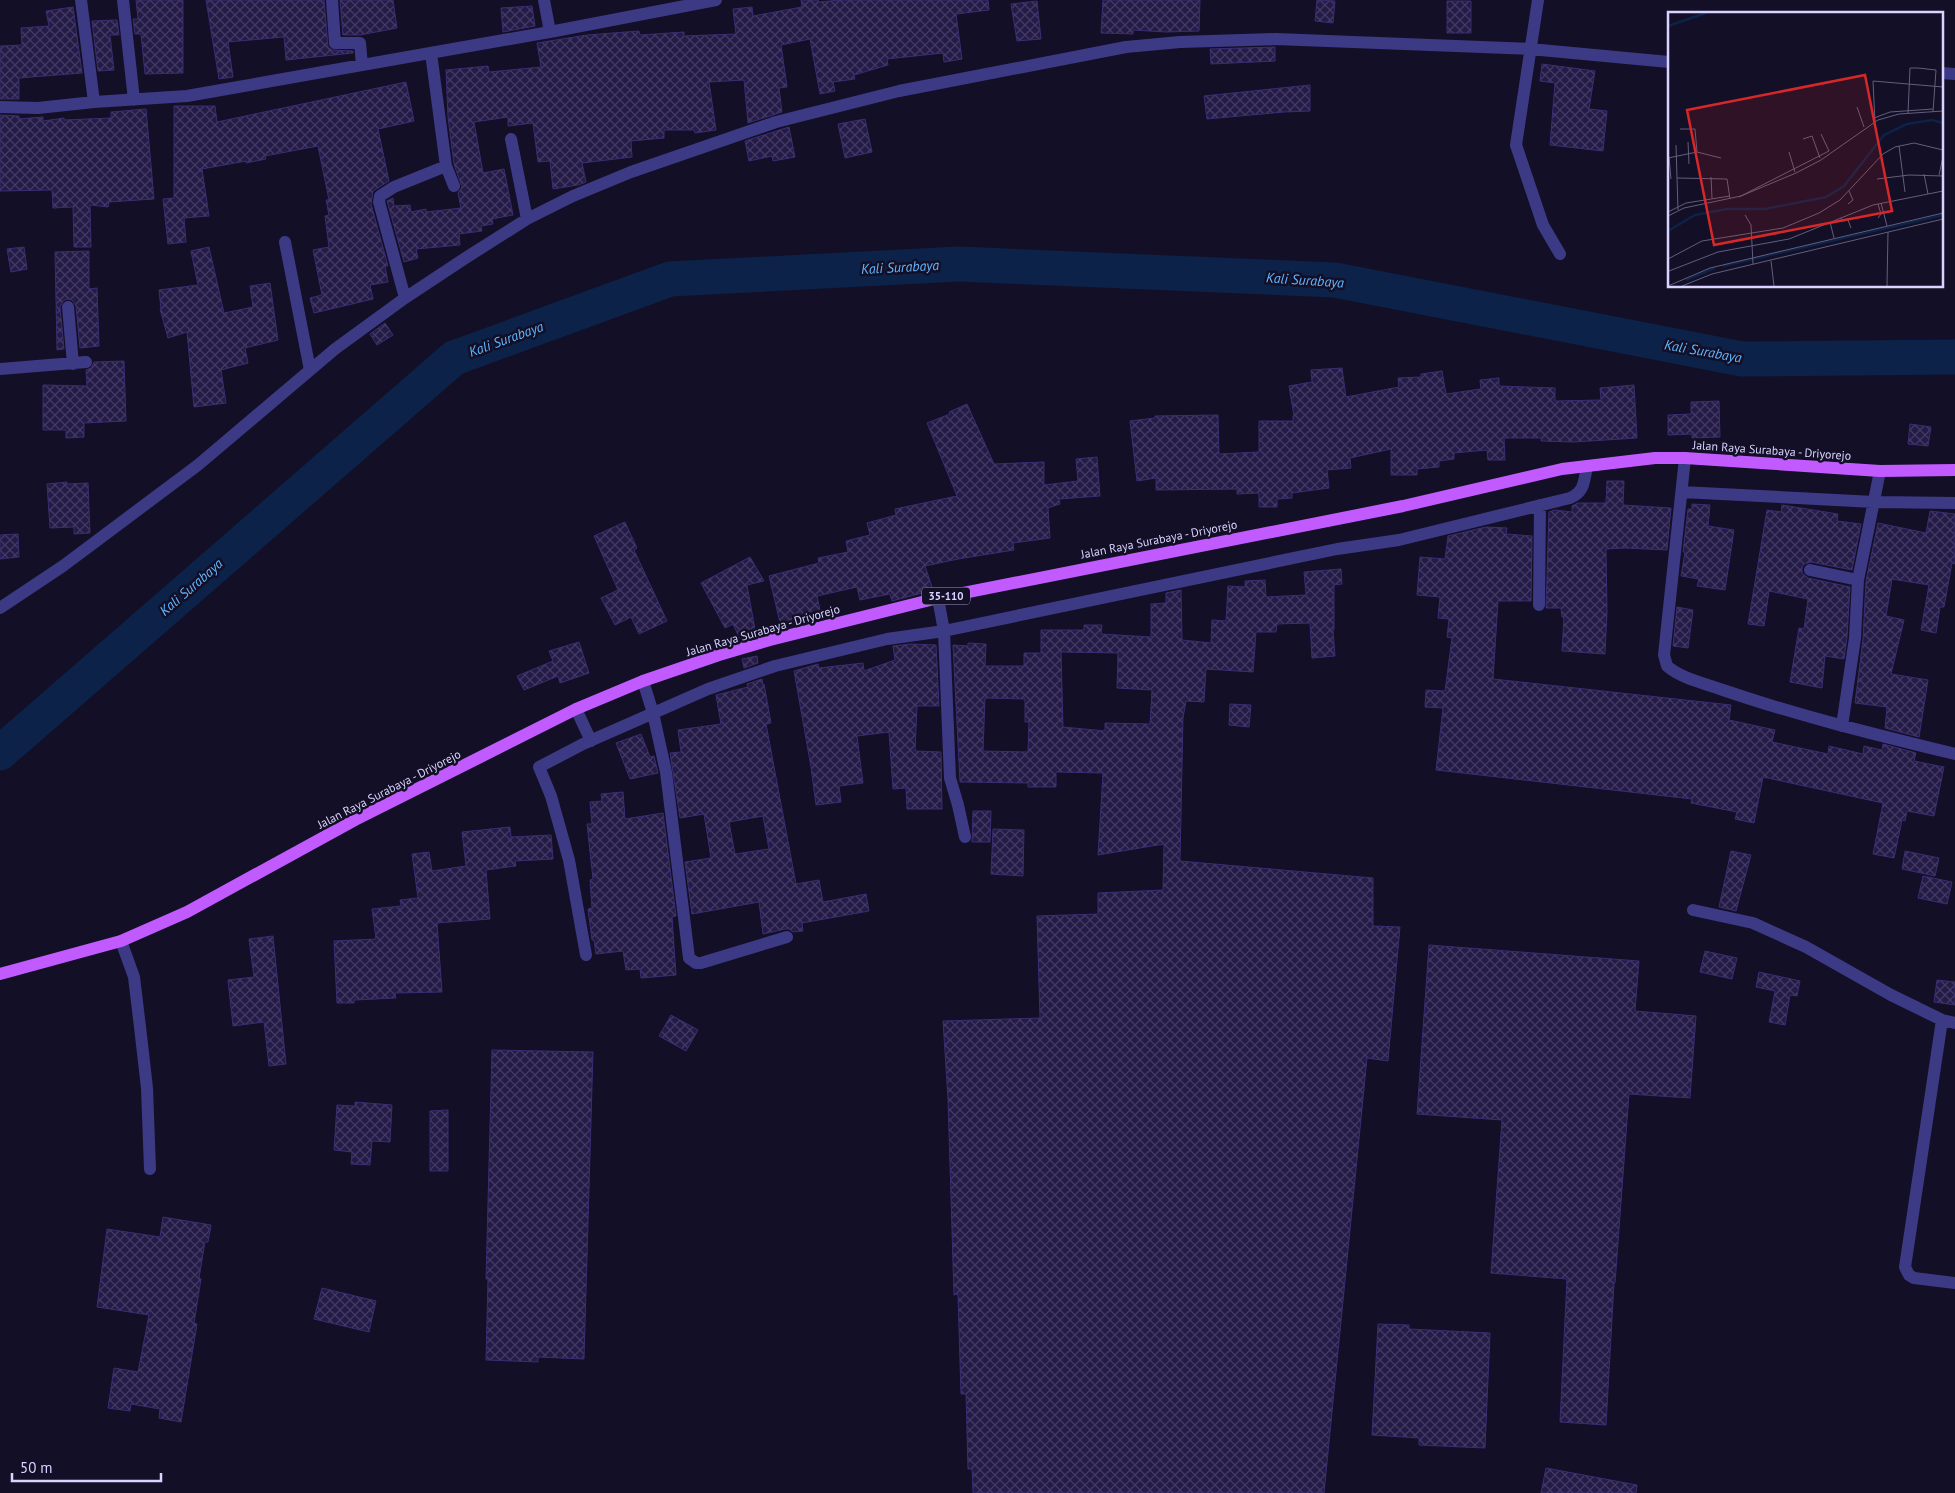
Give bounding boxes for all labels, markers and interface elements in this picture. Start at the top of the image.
inset map [1668,12,1942,288]
water label: Kali Surabaya [861,256,940,278]
water label: Kali Surabaya [1265,268,1345,292]
water label: Kali Surabaya [466,317,546,361]
water label: Kali Surabaya [1663,335,1743,367]
street label: Jalan Raya Surabaya - Driyorejo [1691,437,1852,463]
street label: Jalan Raya Surabaya - Driyorejo [1079,516,1238,562]
water label: Kali Surabaya [156,554,227,619]
road number: 35-110 [922,588,970,604]
street label: Jalan Raya Surabaya - Driyorejo [684,601,841,659]
street label: Jalan Raya Surabaya - Driyorejo [314,746,463,832]
scale bar [12,1450,161,1482]
text: 50 m [20,1458,53,1477]

